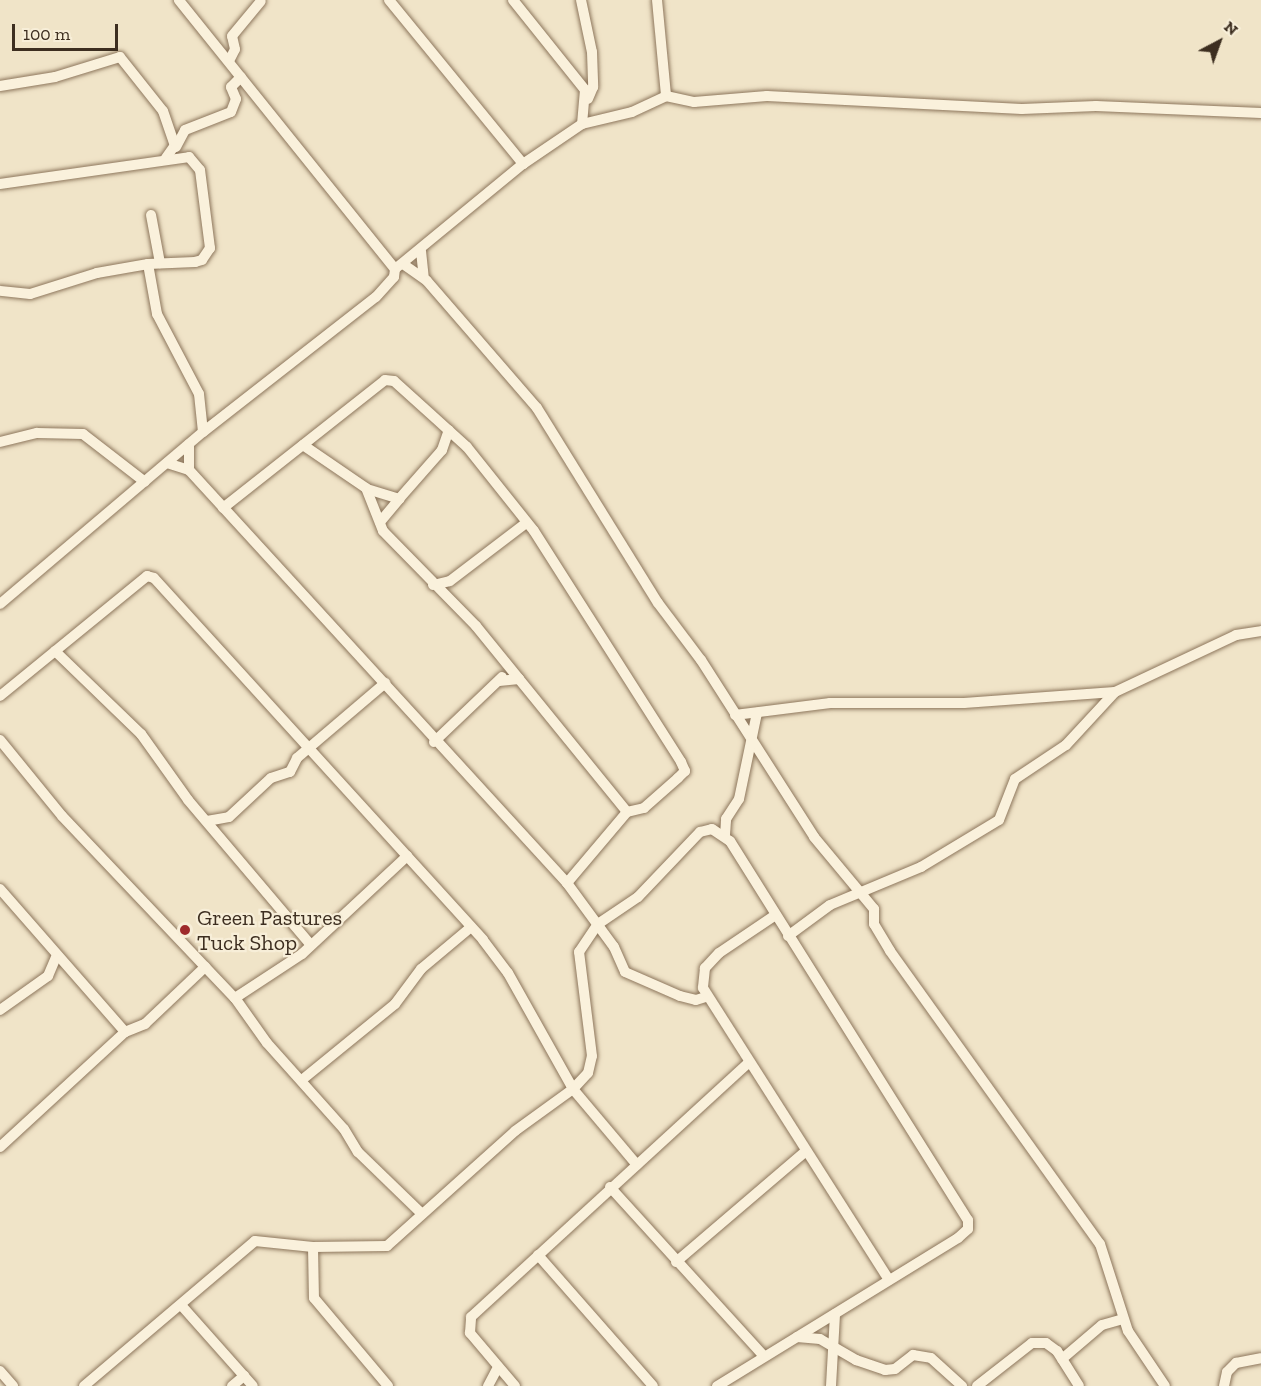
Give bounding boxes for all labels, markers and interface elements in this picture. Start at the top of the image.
scale bar [15,12,122,50]
north arrow [1189,12,1249,72]
text: N [1220,17,1242,39]
text: 100 m [23,23,70,45]
place label: Green Pastures Tuck Shop [197,904,342,956]
marker: Green Pastures Tuck Shop [178,923,192,937]

